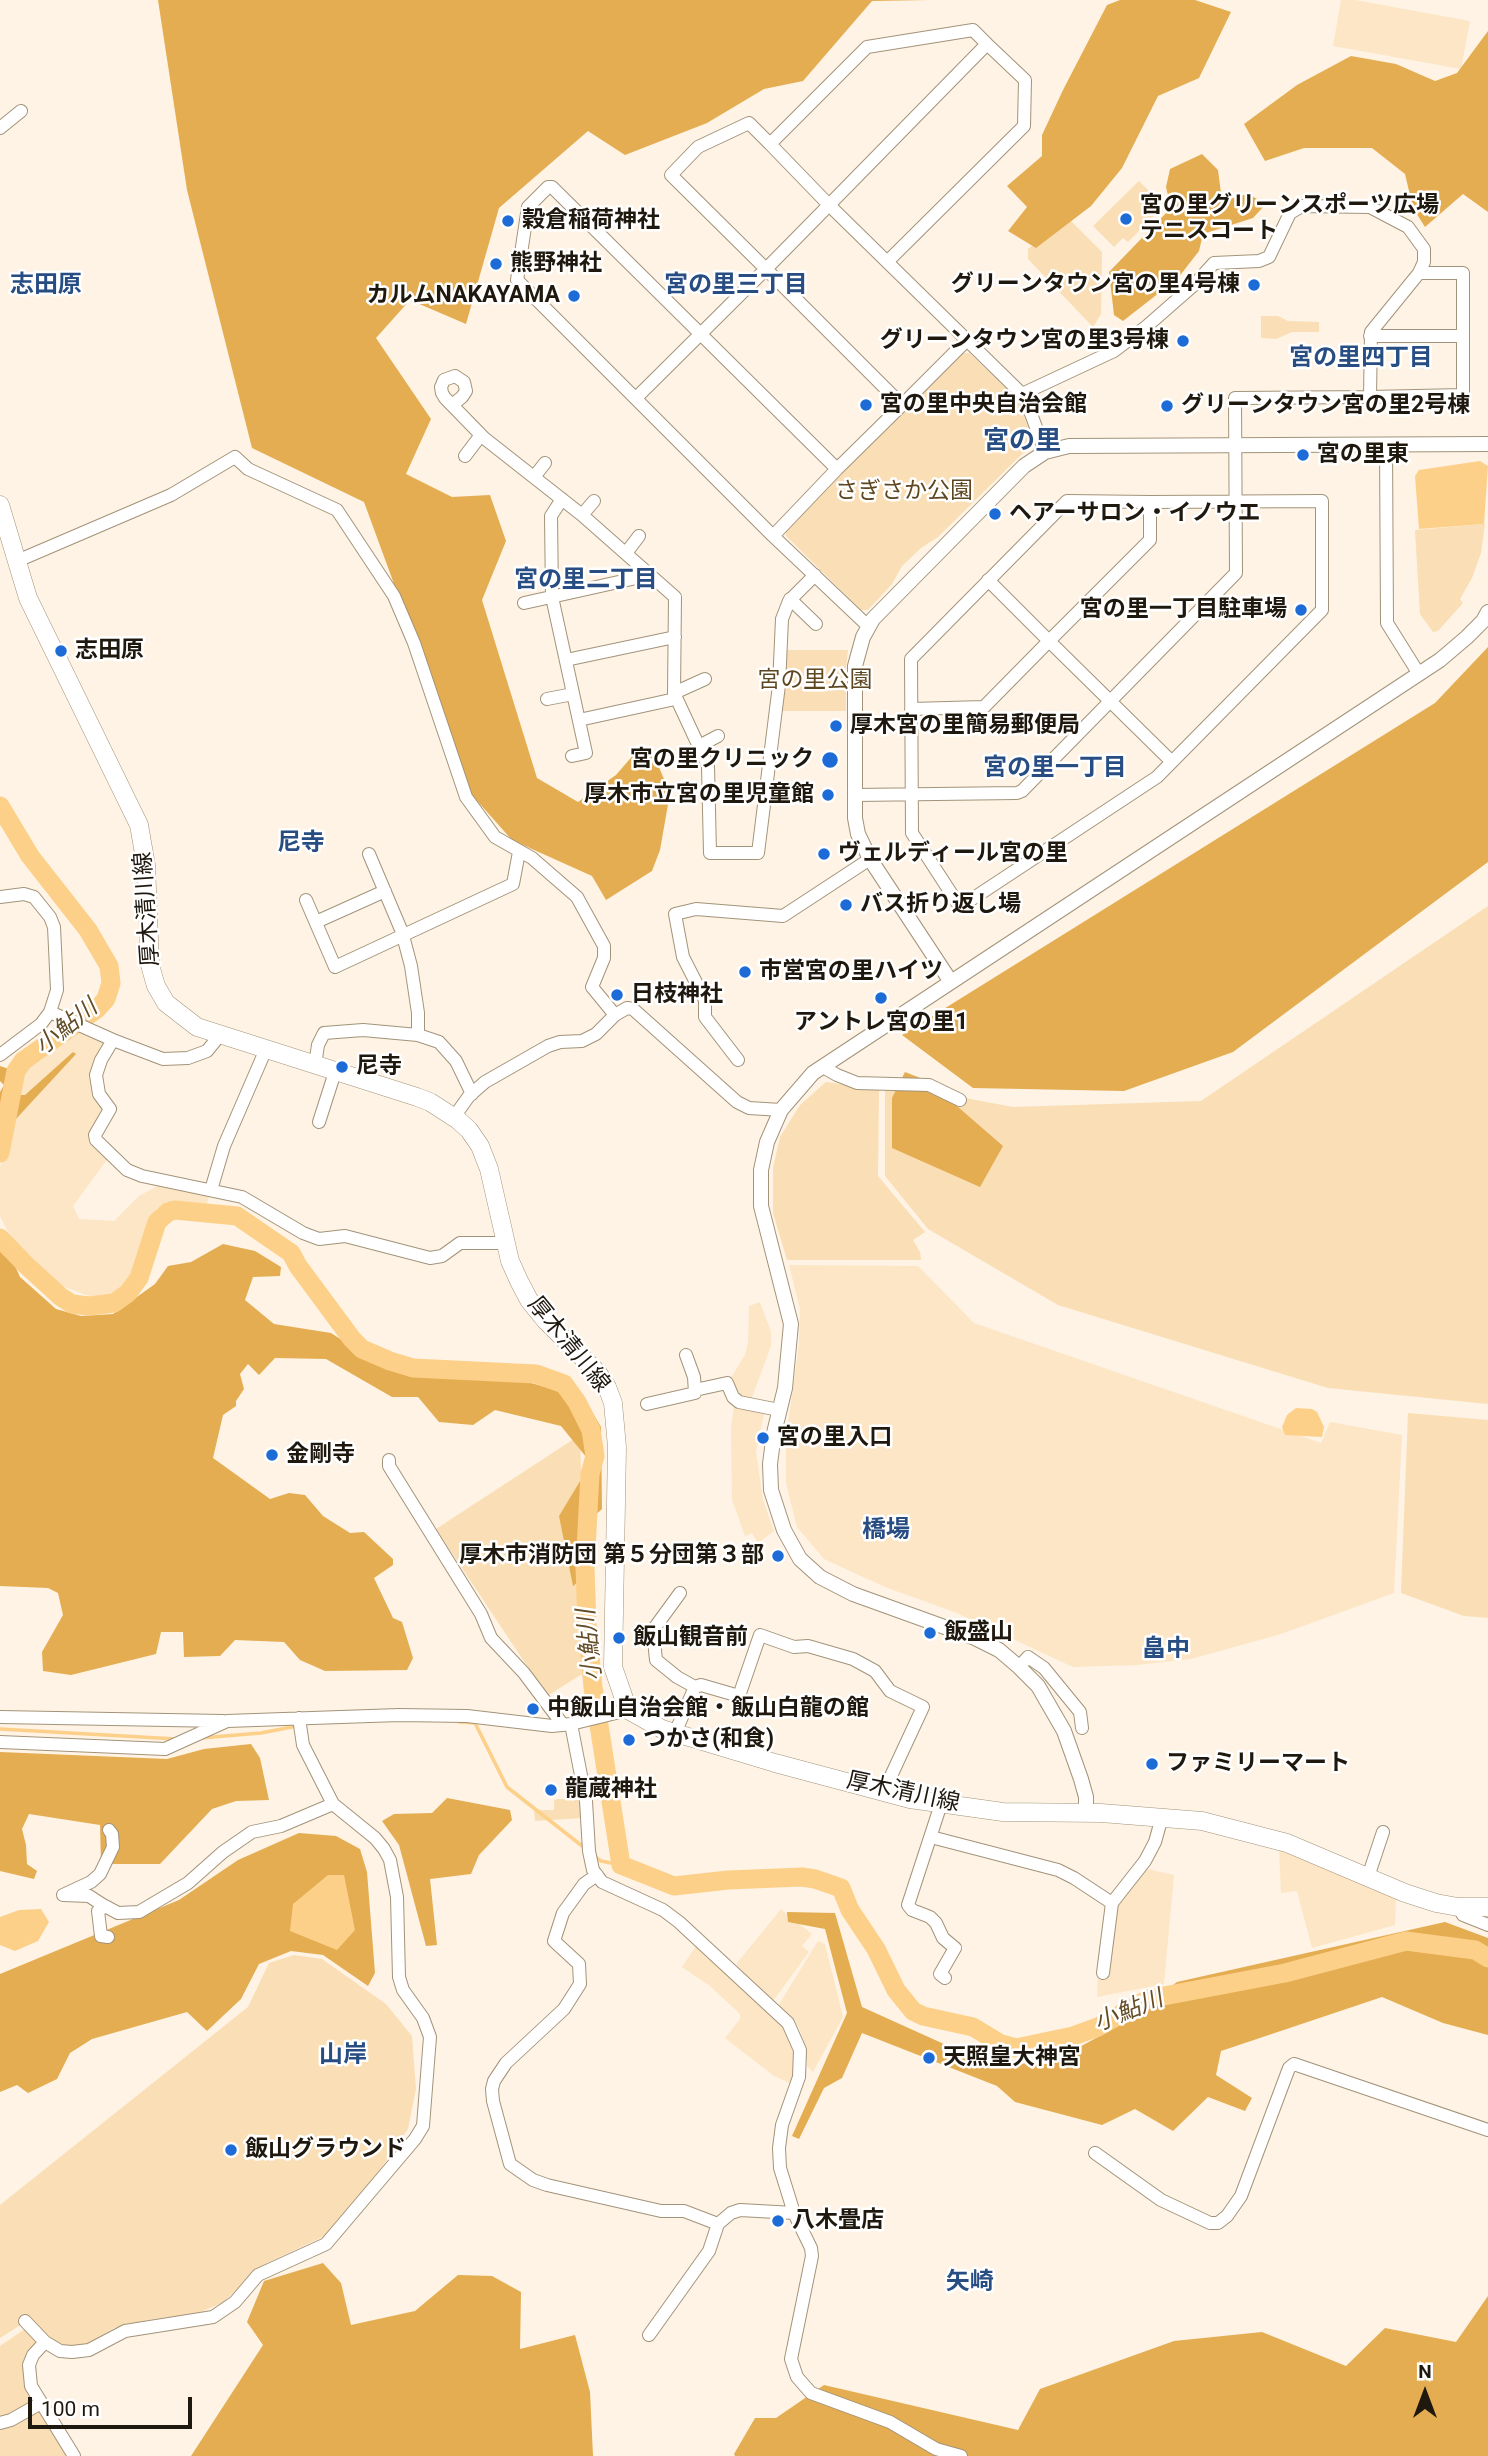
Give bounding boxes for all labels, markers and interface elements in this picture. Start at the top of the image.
place label: 宮の里グリーンスポーツ広場 テニスコート [1140,192,1439,246]
place label: 穀倉稲荷神社 [522,207,660,235]
marker: 宮の里グリーンスポーツ広場 テニスコート [1118,211,1134,227]
marker: 穀倉稲荷神社 [500,213,516,229]
place label: 熊野神社 [510,250,602,278]
marker: 熊野神社 [488,256,504,272]
place label: グリーンタウン宮の里4号棟 [951,271,1240,299]
district label: 志田原 [10,272,82,300]
district label: 宮の里三丁目 [664,272,808,300]
marker: グリーンタウン宮の里4号棟 [1246,277,1262,293]
place label: カルムNAKAYAMA [367,282,560,310]
marker: カルムNAKAYAMA [566,288,582,304]
place label: グリーンタウン宮の里3号棟 [880,327,1169,355]
marker: グリーンタウン宮の里3号棟 [1175,333,1191,349]
district label: 宮の里四丁目 [1289,345,1433,373]
place label: 宮の里中央自治会館 [880,391,1087,419]
place label: グリーンタウン宮の里2号棟 [1181,392,1470,420]
marker: 宮の里中央自治会館 [858,397,874,413]
marker: グリーンタウン宮の里2号棟 [1159,398,1175,414]
district label: 宮の里 [983,426,1061,458]
place label: 宮の里東 [1317,441,1409,469]
marker: 宮の里東 [1295,447,1311,463]
park label: さぎさか公園 [835,478,973,506]
place label: ヘアーサロン・イノウエ [1009,500,1261,528]
marker: ヘアーサロン・イノウエ [987,506,1003,522]
district label: 宮の里二丁目 [514,567,658,595]
place label: 宮の里一丁目駐車場 [1080,596,1287,624]
marker: 宮の里一丁目駐車場 [1293,602,1309,618]
place label: 志田原 [75,637,144,665]
marker: 志田原 [53,643,69,659]
park label: 宮の里公園 [758,667,872,695]
place label: 厚木宮の里簡易郵便局 [850,712,1080,740]
marker: 厚木宮の里簡易郵便局 [828,718,844,734]
place label: 宮の里クリニック [630,746,814,774]
marker: 宮の里クリニック [820,750,840,770]
district label: 宮の里一丁目 [983,755,1127,783]
place label: 厚木市立宮の里児童館 [584,781,814,809]
marker: 厚木市立宮の里児童館 [820,787,836,803]
district label: 尼寺 [277,830,325,858]
place label: ヴェルディール宮の里 [838,840,1068,868]
marker: ヴェルディール宮の里 [816,846,832,862]
street label: 厚木清川線 [130,851,166,967]
place label: バス折り返し場 [860,891,1021,919]
marker: バス折り返し場 [838,897,854,913]
place label: 市営宮の里ハイツ [759,958,943,986]
marker: 市営宮の里ハイツ [737,964,753,980]
place label: 日枝神社 [631,981,723,1009]
marker: 日枝神社 [609,987,625,1003]
marker: アントレ宮の里1 [873,990,889,1006]
water label: 小鮎川 [30,994,104,1062]
place label: アントレ宮の里1 [794,1009,968,1037]
place label: 尼寺 [356,1053,402,1081]
marker: 尼寺 [334,1059,350,1075]
street label: 厚木清川線 [521,1292,615,1398]
place label: 宮の里入口 [777,1424,892,1452]
marker: 宮の里入口 [755,1430,771,1446]
place label: 金剛寺 [286,1441,355,1469]
marker: 金剛寺 [264,1447,280,1463]
district label: 橋場 [862,1517,910,1545]
place label: 厚木市消防団 第５分団第３部 [459,1542,764,1570]
marker: 厚木市消防団 第５分団第３部 [770,1548,786,1564]
water label: 小鮎川 [573,1608,609,1682]
place label: 飯盛山 [944,1619,1013,1647]
place label: 飯山観音前 [633,1624,748,1652]
marker: 飯盛山 [922,1625,938,1641]
marker: 飯山観音前 [611,1630,627,1646]
district label: 畠中 [1142,1636,1190,1664]
place label: 中飯山自治会館・飯山白龍の館 [547,1695,869,1723]
marker: 中飯山自治会館・飯山白龍の館 [525,1701,541,1717]
place label: つかさ(和食) [643,1726,774,1754]
marker: つかさ(和食) [621,1732,637,1748]
place label: ファミリーマート [1166,1750,1350,1778]
marker: ファミリーマート [1144,1756,1160,1772]
street label: 厚木清川線 [844,1768,962,1818]
place label: 龍蔵神社 [565,1776,657,1804]
marker: 龍蔵神社 [543,1782,559,1798]
water label: 小鮎川 [1090,1985,1168,2039]
district label: 山岸 [319,2042,367,2070]
place label: 天照皇大神宮 [943,2044,1081,2072]
marker: 天照皇大神宮 [921,2050,937,2066]
place label: 飯山グラウンド [245,2136,406,2164]
marker: 飯山グラウンド [223,2142,239,2158]
place label: 八木畳店 [792,2207,884,2235]
marker: 八木畳店 [770,2213,786,2229]
district label: 矢崎 [946,2269,994,2297]
north arrow [1390,2358,1460,2428]
text: N [1418,2360,1432,2383]
scale bar [32,2382,196,2426]
text: 100 m [41,2397,100,2421]

